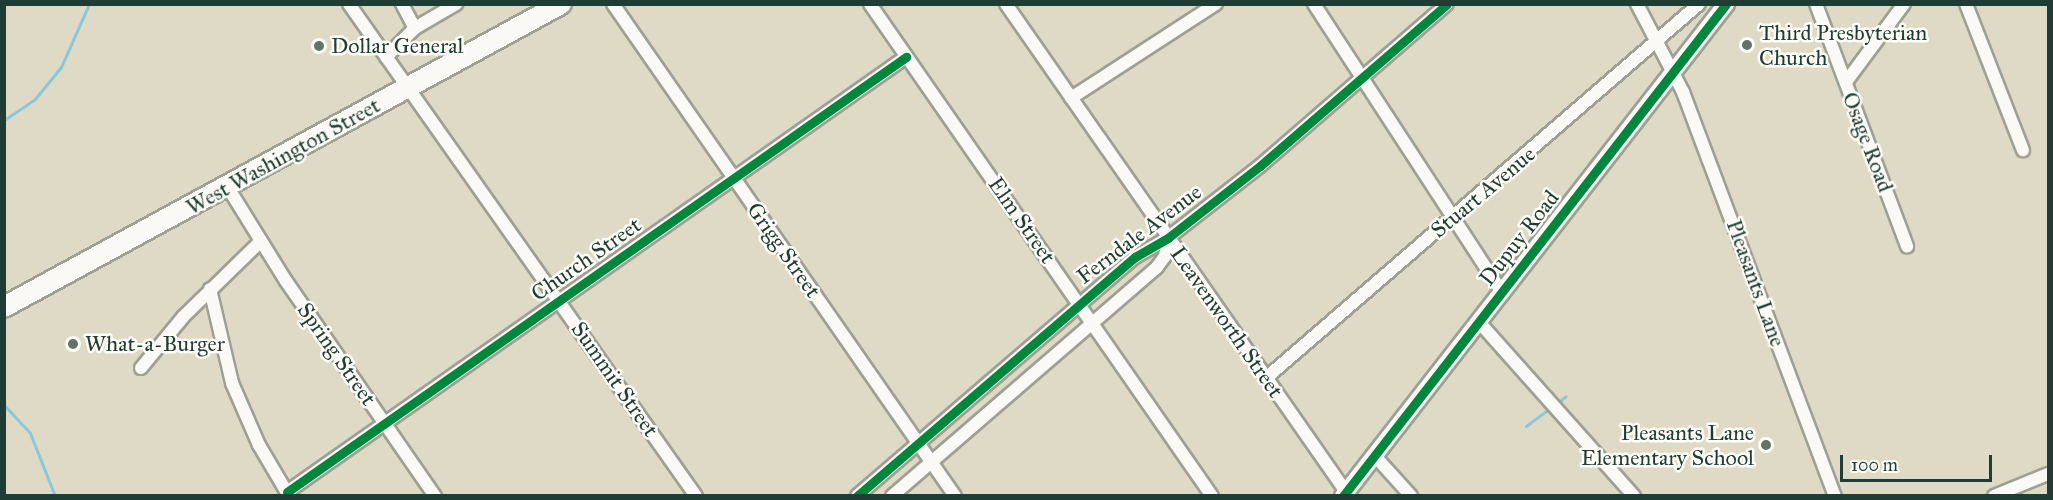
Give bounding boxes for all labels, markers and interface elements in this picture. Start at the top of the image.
place label: Third Presbyterian Church [1759,19,1927,70]
place label: Dollar General [331,33,464,59]
marker: Third Presbyterian Church [1740,38,1754,52]
marker: Dollar General [312,39,326,53]
street label: Osage Road [1837,88,1899,196]
street label: West Washington Street [181,92,385,220]
street label: Stuart Avenue [1425,141,1541,243]
street label: Elm Street [983,172,1061,268]
street label: Ferndale Avenue [1071,179,1207,289]
street label: Dupuy Road [1474,185,1564,291]
street label: Grigg Street [742,197,826,303]
street label: Church Street [526,212,646,306]
street label: Pleasants Lane [1721,216,1791,350]
street label: Leavenworth Street [1165,241,1289,403]
street label: Spring Street [292,298,382,410]
street label: Summit Street [566,316,664,442]
place label: What-a-Burger [85,331,225,357]
marker: What-a-Burger [66,337,80,351]
place label: Pleasants Lane Elementary School [1581,419,1754,470]
marker: Pleasants Lane Elementary School [1759,438,1773,452]
scale bar [1843,443,1994,481]
text: 100 m [1851,454,1898,476]

